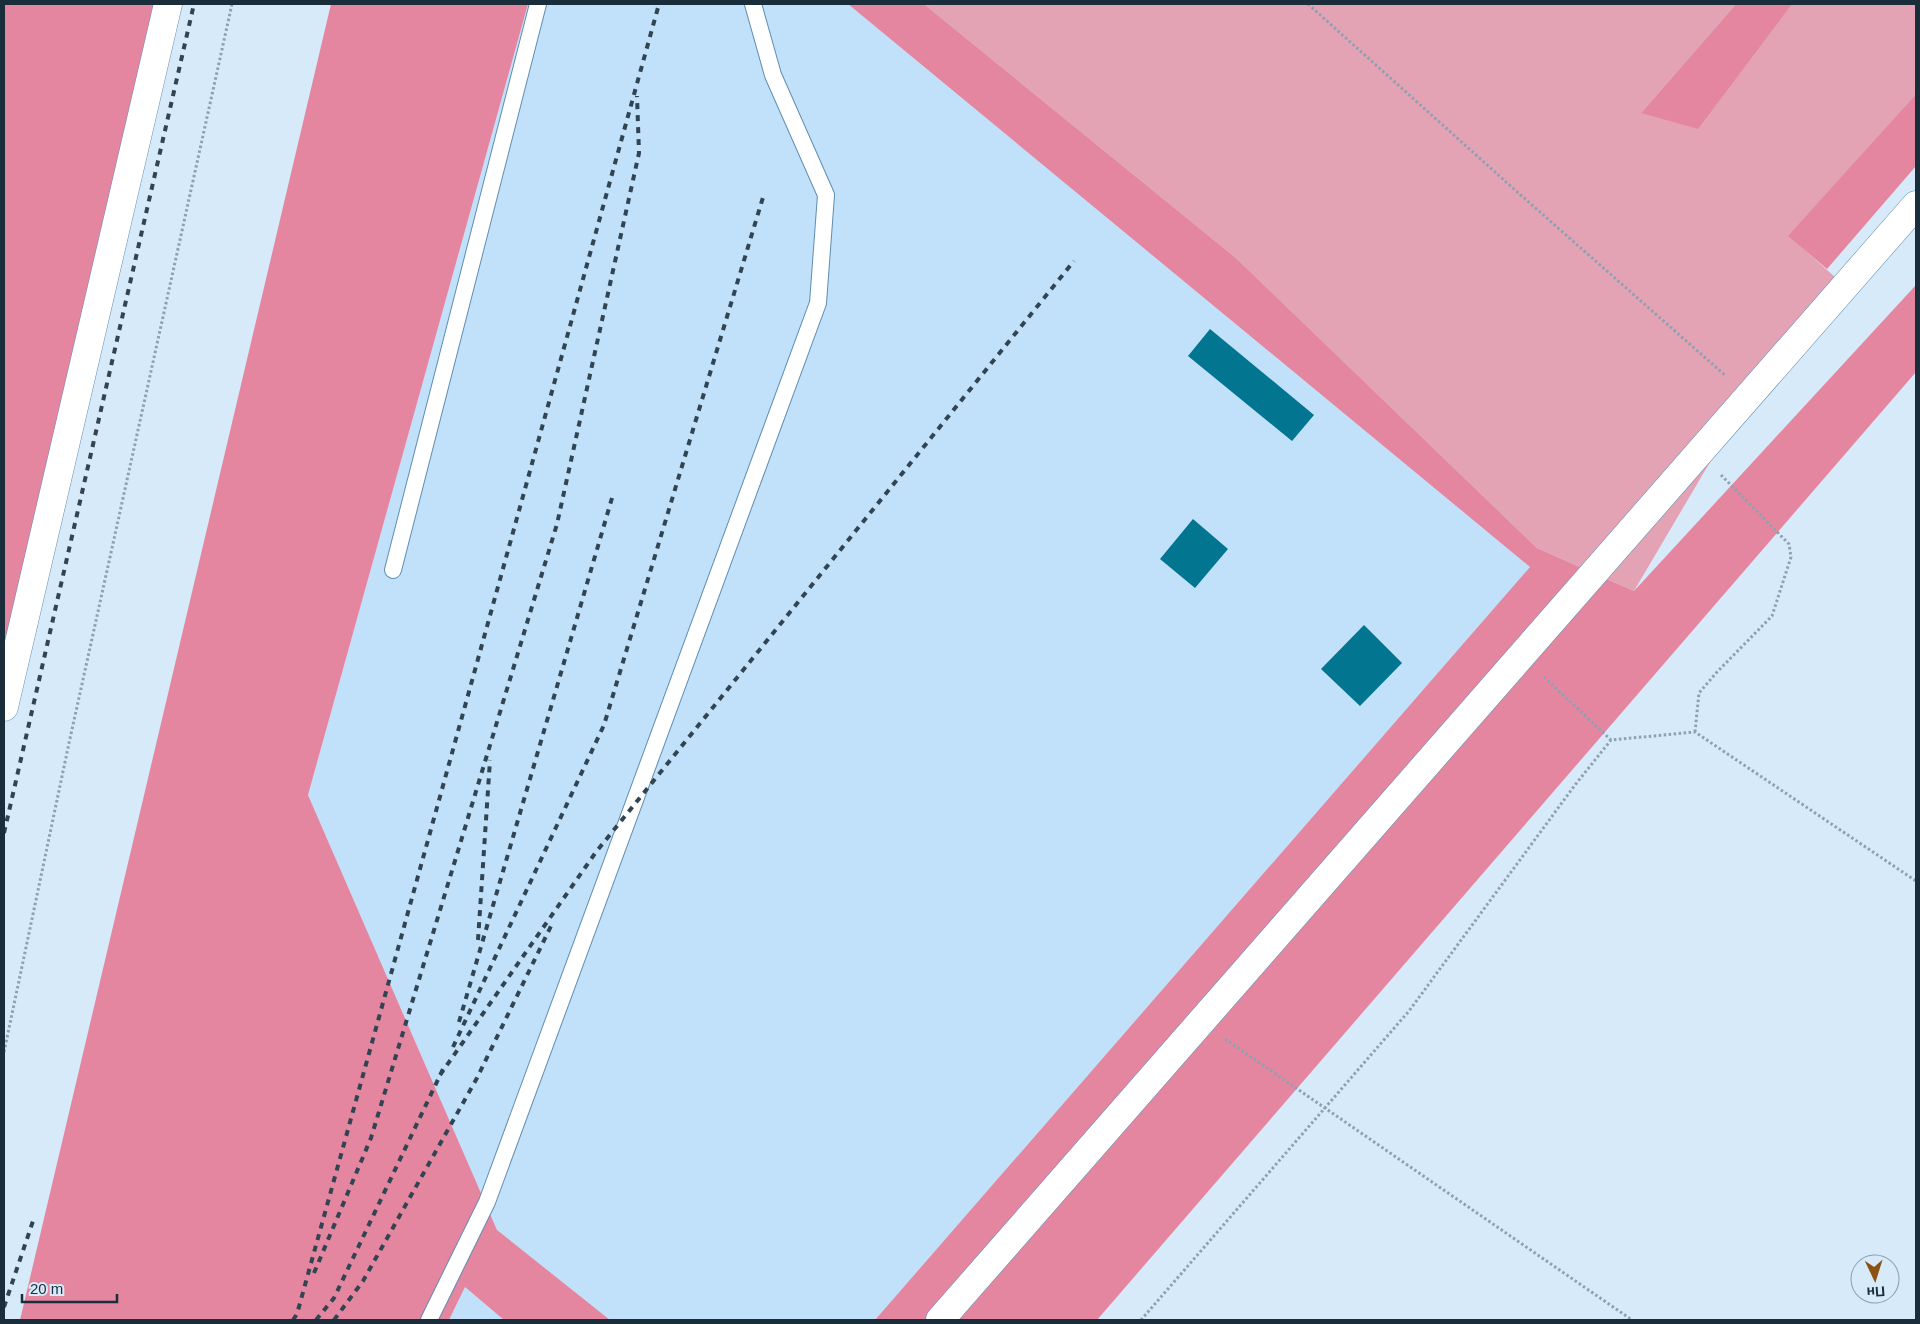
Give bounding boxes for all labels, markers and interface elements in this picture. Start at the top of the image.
north arrow [1850,1254,1900,1304]
scale bar [22,1272,118,1304]
text: 20 m [30,1280,63,1297]
text: Пн [1866,1283,1886,1301]

